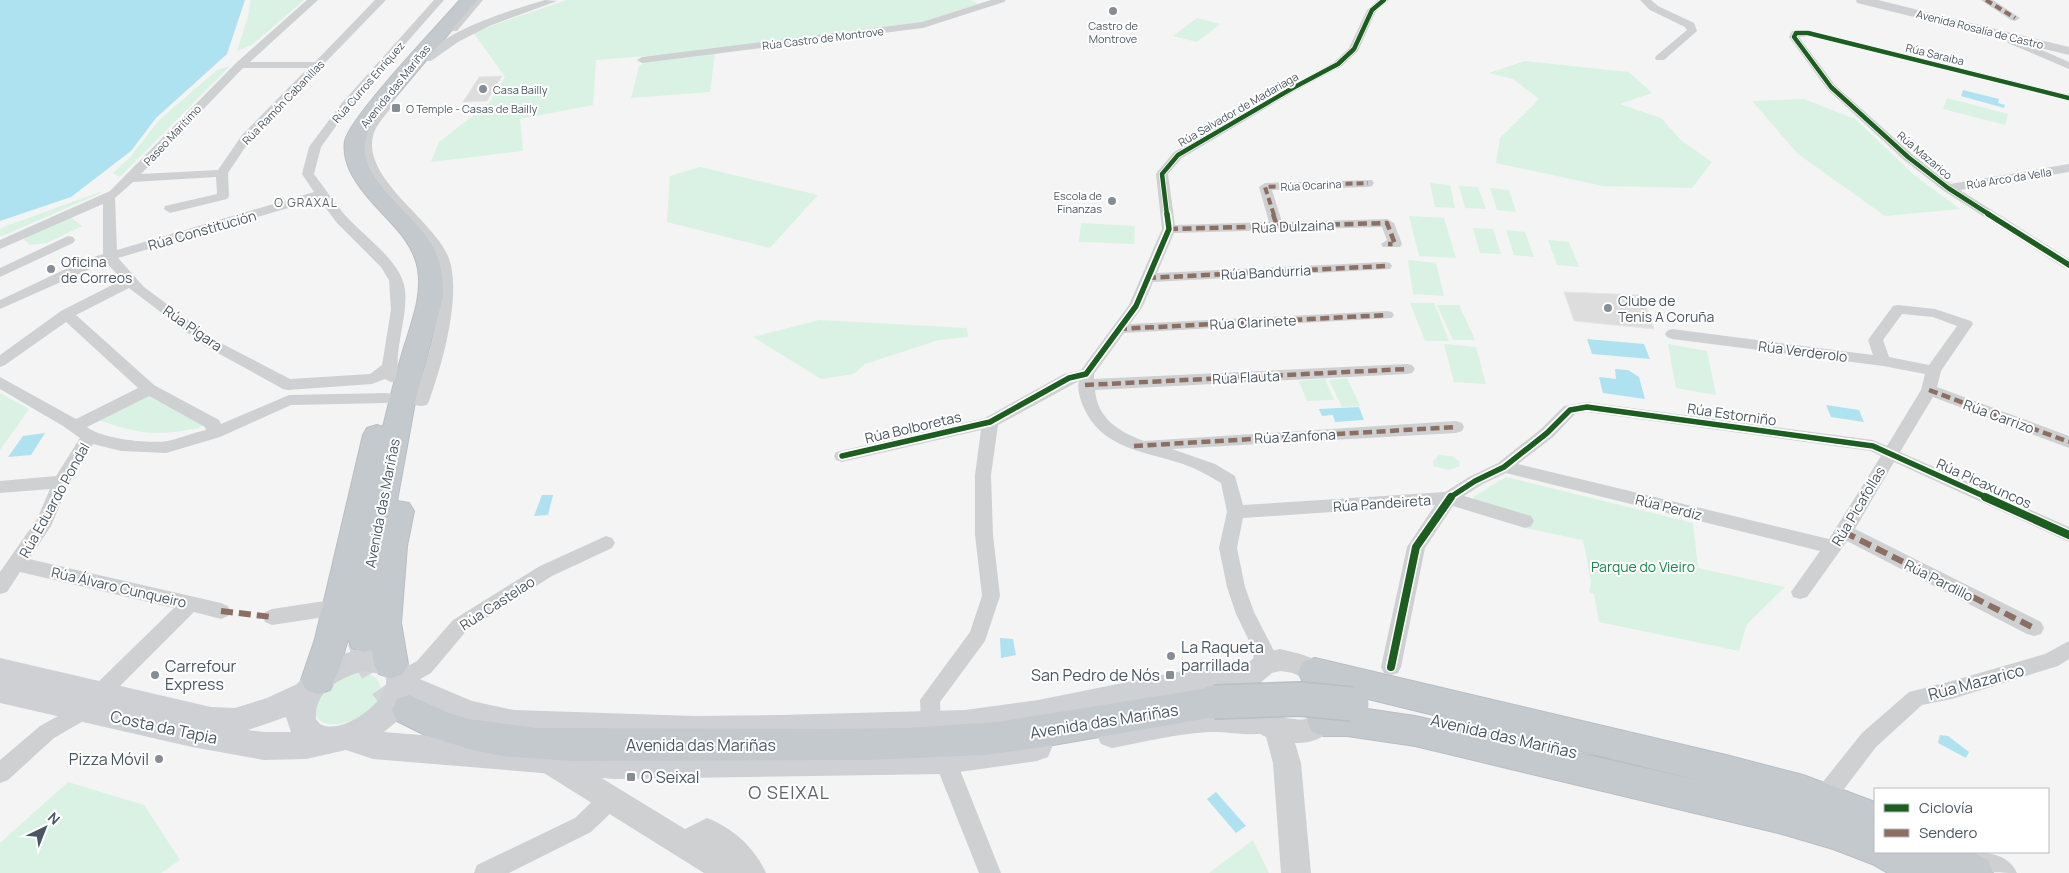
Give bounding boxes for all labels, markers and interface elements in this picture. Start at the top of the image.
marker: Castro de Montrove [1107,5,1119,17]
street label: Avenida Rosalía de Castro [1915,6,2046,52]
place label: Castro de Montrove [1088,18,1138,46]
street label: Rúa Castro de Montrove [761,23,885,53]
street label: Rúa Curros Enríquez [329,38,408,126]
street label: Rúa Saraiba [1904,39,1966,69]
street label: Avenida das Mariñas [357,41,433,131]
street label: Rúa Ramón Cabanillas [239,56,327,148]
street label: Rúa Salvador de Madariaga [1175,68,1301,150]
place label: Casa Bailly [493,82,548,97]
marker: Casa Bailly [477,83,489,95]
street label: Paseo Marítimo [140,101,204,169]
place label: O Temple - Casas de Bailly [406,101,538,116]
marker: O Temple - Casas de Bailly [390,102,402,114]
street label: Rúa Mazarico [1894,127,1956,183]
street label: Rúa Arco da Vella [1965,164,2053,192]
street label: Rúa Ocarina [1280,176,1342,194]
place label: Escola de Finanzas [1054,188,1103,216]
district label: O GRAXAL [274,194,338,211]
marker: Escola de Finanzas [1106,195,1118,207]
street label: Rúa Constitución [146,205,258,255]
street label: Rúa Dulzaina [1251,215,1335,237]
place label: Oficina de Correos [61,252,132,287]
street label: Rúa Bandurria [1221,260,1311,284]
marker: Oficina de Correos [45,263,57,275]
place label: Clube de Tenis A Coruña [1618,291,1714,326]
street label: Rúa Pígara [160,301,226,355]
marker: Clube de Tenis A Coruña [1602,302,1614,314]
street label: Rúa Clarinete [1209,310,1297,334]
street label: Rúa Verderolo [1757,336,1849,366]
street label: Rúa Flauta [1212,366,1280,388]
street label: Rúa Carrizo [1961,394,2037,438]
street label: Rúa Estorniño [1686,398,1778,430]
street label: Rúa Bolboretas [863,407,963,447]
street label: Rúa Zanfona [1254,424,1336,448]
street label: Avenida das Mariñas [360,437,404,569]
street label: Rúa Eduardo Pondal [15,439,93,561]
street label: Rúa Picaxuncos [1934,454,2034,512]
street label: Rúa Picafollas [1827,463,1889,549]
street label: Rúa Pandeireta [1332,490,1432,516]
street label: Rúa Perdiz [1634,490,1704,524]
street label: Rúa Pardillo [1901,555,1977,605]
park label: Parque do Vieiro [1591,557,1695,576]
street label: Rúa Álvaro Cunqueiro [50,562,188,612]
street label: Rúa Castelao [456,572,538,634]
place label: La Raqueta parrillada [1181,636,1264,676]
marker: La Raqueta parrillada [1165,650,1177,662]
place label: Carrefour Express [165,655,236,695]
street label: Rúa Mazarico [1926,659,2026,705]
place label: San Pedro de Nós [1031,664,1160,686]
marker: Carrefour Express [149,669,161,681]
marker: San Pedro de Nós [1164,669,1176,681]
street label: Avenida das Mariñas [1028,698,1180,744]
street label: Costa da Tapia [109,705,219,749]
street label: Avenida das Mariñas [1429,708,1579,764]
street label: Avenida das Mariñas [626,734,776,756]
place label: Pizza Móvil [69,748,149,770]
marker: Pizza Móvil [153,753,165,765]
place label: O Seixal [641,766,699,788]
marker: O Seixal [625,771,637,783]
district label: O SEIXAL [748,780,830,804]
legend [1874,788,2049,853]
text: Ciclovía [1919,797,1973,818]
north arrow [20,803,70,853]
text: N [44,808,64,829]
text: Sendero [1919,822,1978,843]

